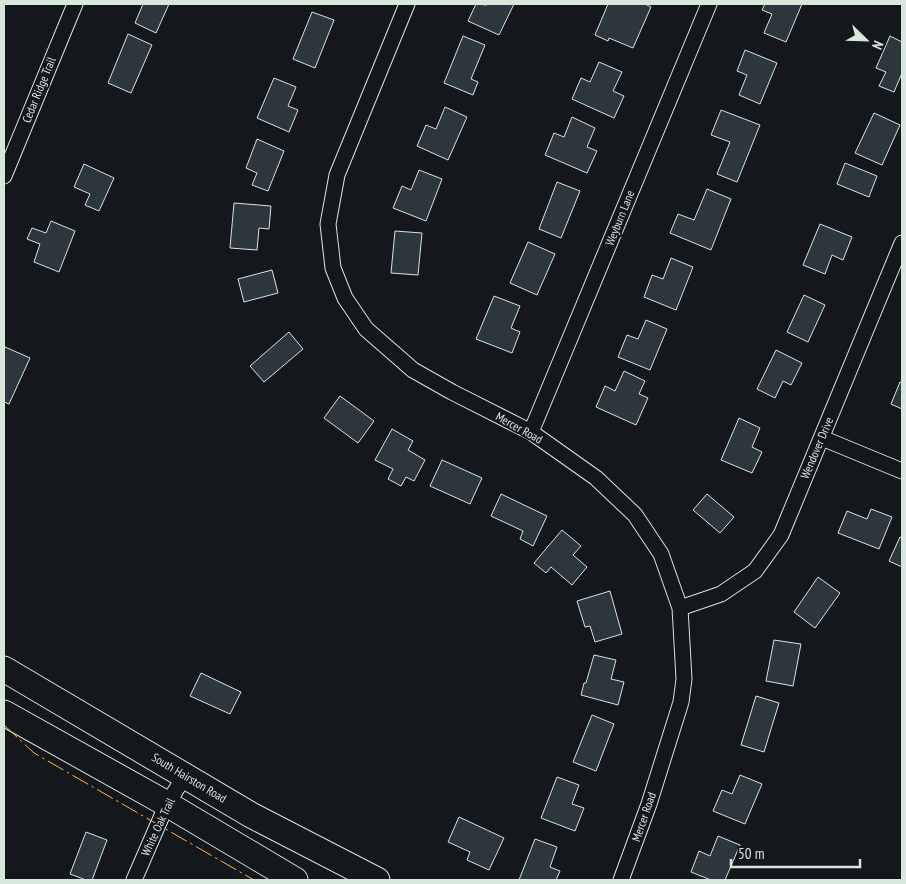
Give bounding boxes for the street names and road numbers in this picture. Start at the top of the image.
street label: Cedar Ridge Trail [19,55,59,125]
street label: Weyburn Lane [602,188,637,248]
street label: Mercer Road [493,409,545,447]
street label: Wendover Drive [797,415,836,481]
street label: South Hairston Road [149,749,229,806]
street label: Mercer Road [628,790,659,843]
street label: White Oak Trail [138,795,178,858]

